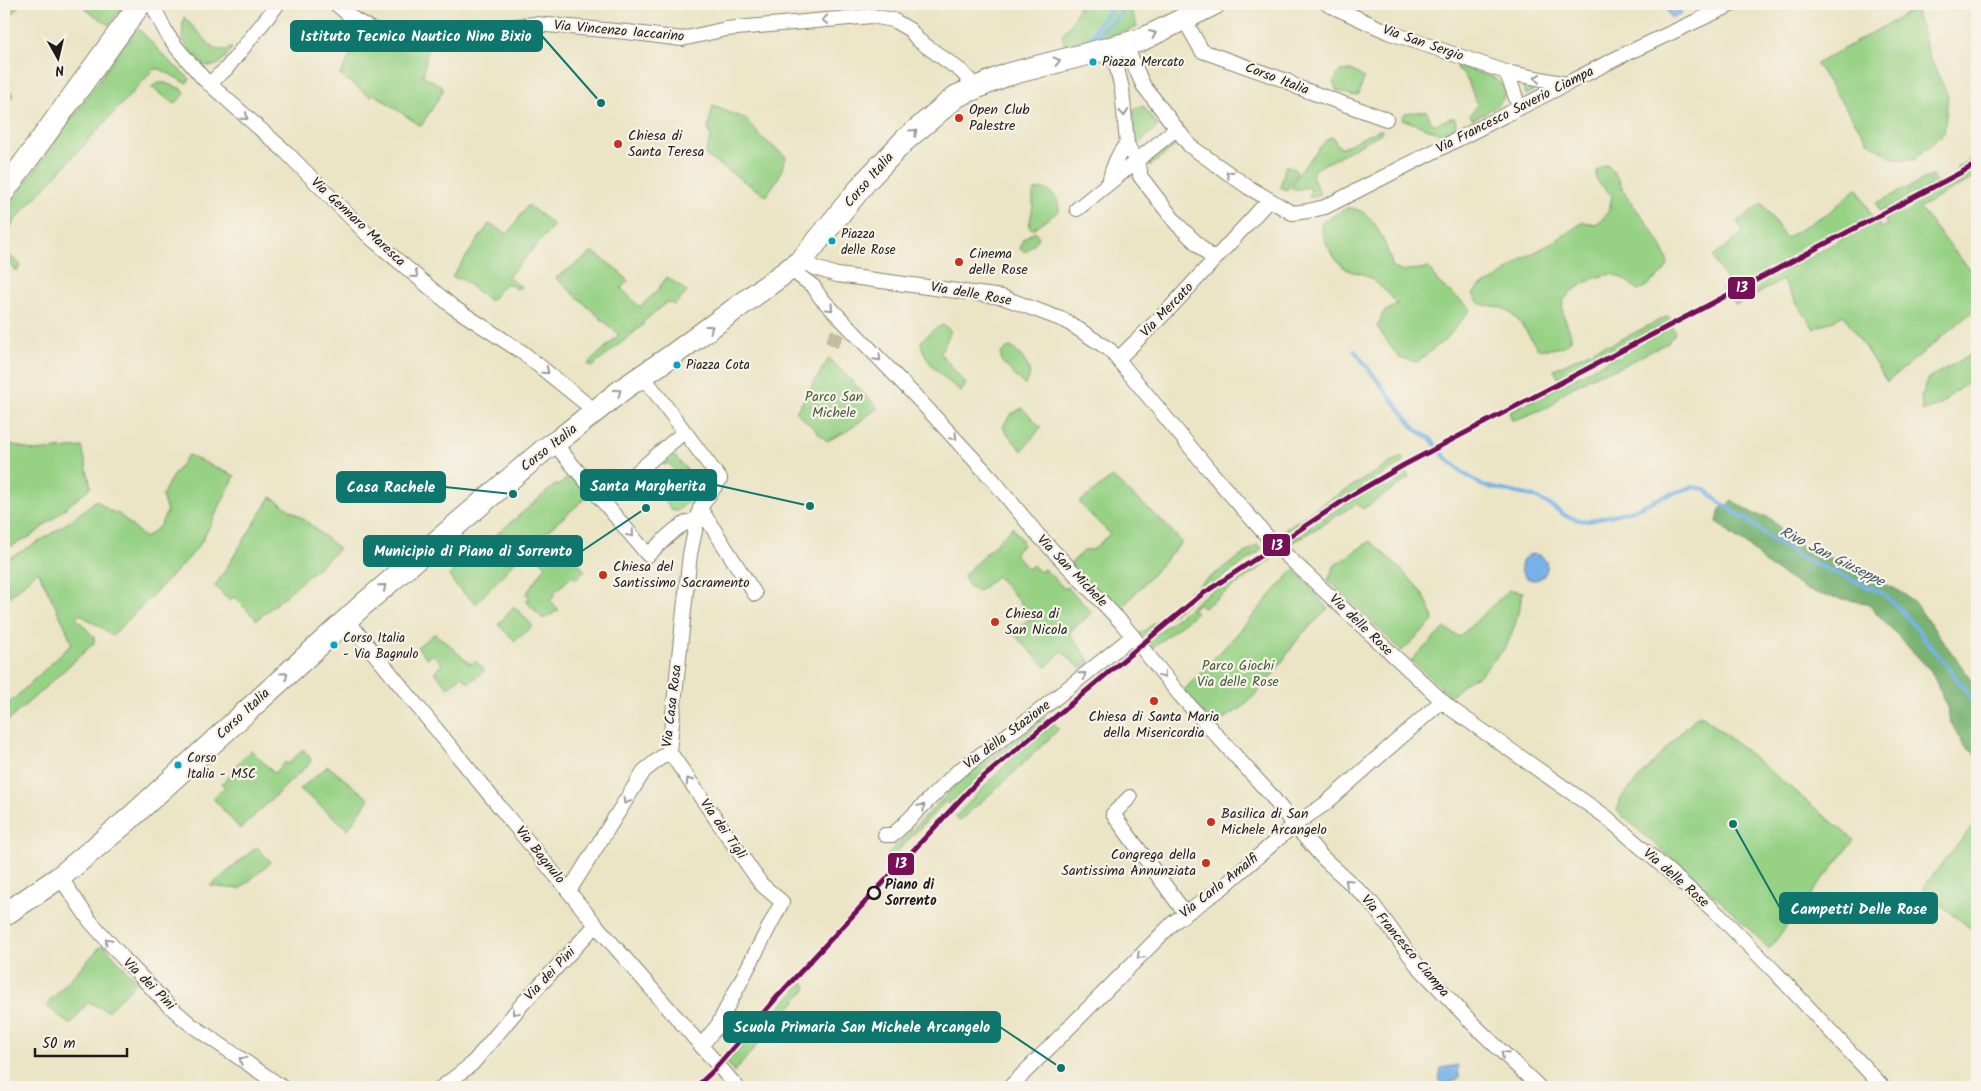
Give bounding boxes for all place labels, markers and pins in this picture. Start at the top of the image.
callout: Istituto Tecnico Nautico Nino Bixio [291,21,542,51]
place label: Piazza Mercato [1102,52,1184,73]
marker: Piazza Mercato [1088,57,1098,67]
place label: Open Club Palestre [969,99,1030,137]
marker: Open Club Palestre [953,112,965,124]
place label: Chiesa di Santa Teresa [628,125,704,163]
marker: Chiesa di Santa Teresa [612,138,624,150]
place label: Piazza delle Rose [841,224,896,261]
marker: Piazza delle Rose [827,236,837,246]
place label: Cinema delle Rose [969,243,1029,281]
marker: Cinema delle Rose [953,256,965,268]
place label: Piazza Cota [686,355,750,376]
marker: Piazza Cota [672,360,682,370]
callout: Santa Margherita [581,470,716,500]
callout: Casa Rachele [337,472,445,502]
callout: Municipio di Piano di Sorrento [364,536,582,566]
place label: Chiesa del Santissimo Sacramento [613,556,750,594]
marker: Chiesa del Santissimo Sacramento [597,569,609,581]
place label: Chiesa di San Nicola [1005,603,1067,641]
marker: Chiesa di San Nicola [989,616,1001,628]
place label: Corso Italia - Via Bagnulo [343,628,418,665]
marker: Corso Italia - Via Bagnulo [329,640,339,650]
marker: Chiesa di Santa Maria della Misericordia [1148,695,1160,707]
place label: Chiesa di Santa Maria della Misericordia [1089,706,1219,744]
place label: Corso Italia - MSC [187,748,256,785]
marker: Corso Italia - MSC [173,760,183,770]
place label: Basilica di San Michele Arcangelo [1221,803,1327,841]
marker: Basilica di San Michele Arcangelo [1205,816,1217,828]
place label: Congrega della Santissima Annunziata [1062,844,1196,882]
marker: Congrega della Santissima Annunziata [1200,857,1212,869]
place label: Piano di Sorrento [885,874,937,912]
marker: Piano di Sorrento [867,886,881,900]
callout: Campetti Delle Rose [1780,893,1937,923]
callout: Scuola Primaria San Michele Arcangelo [724,1012,1000,1042]

